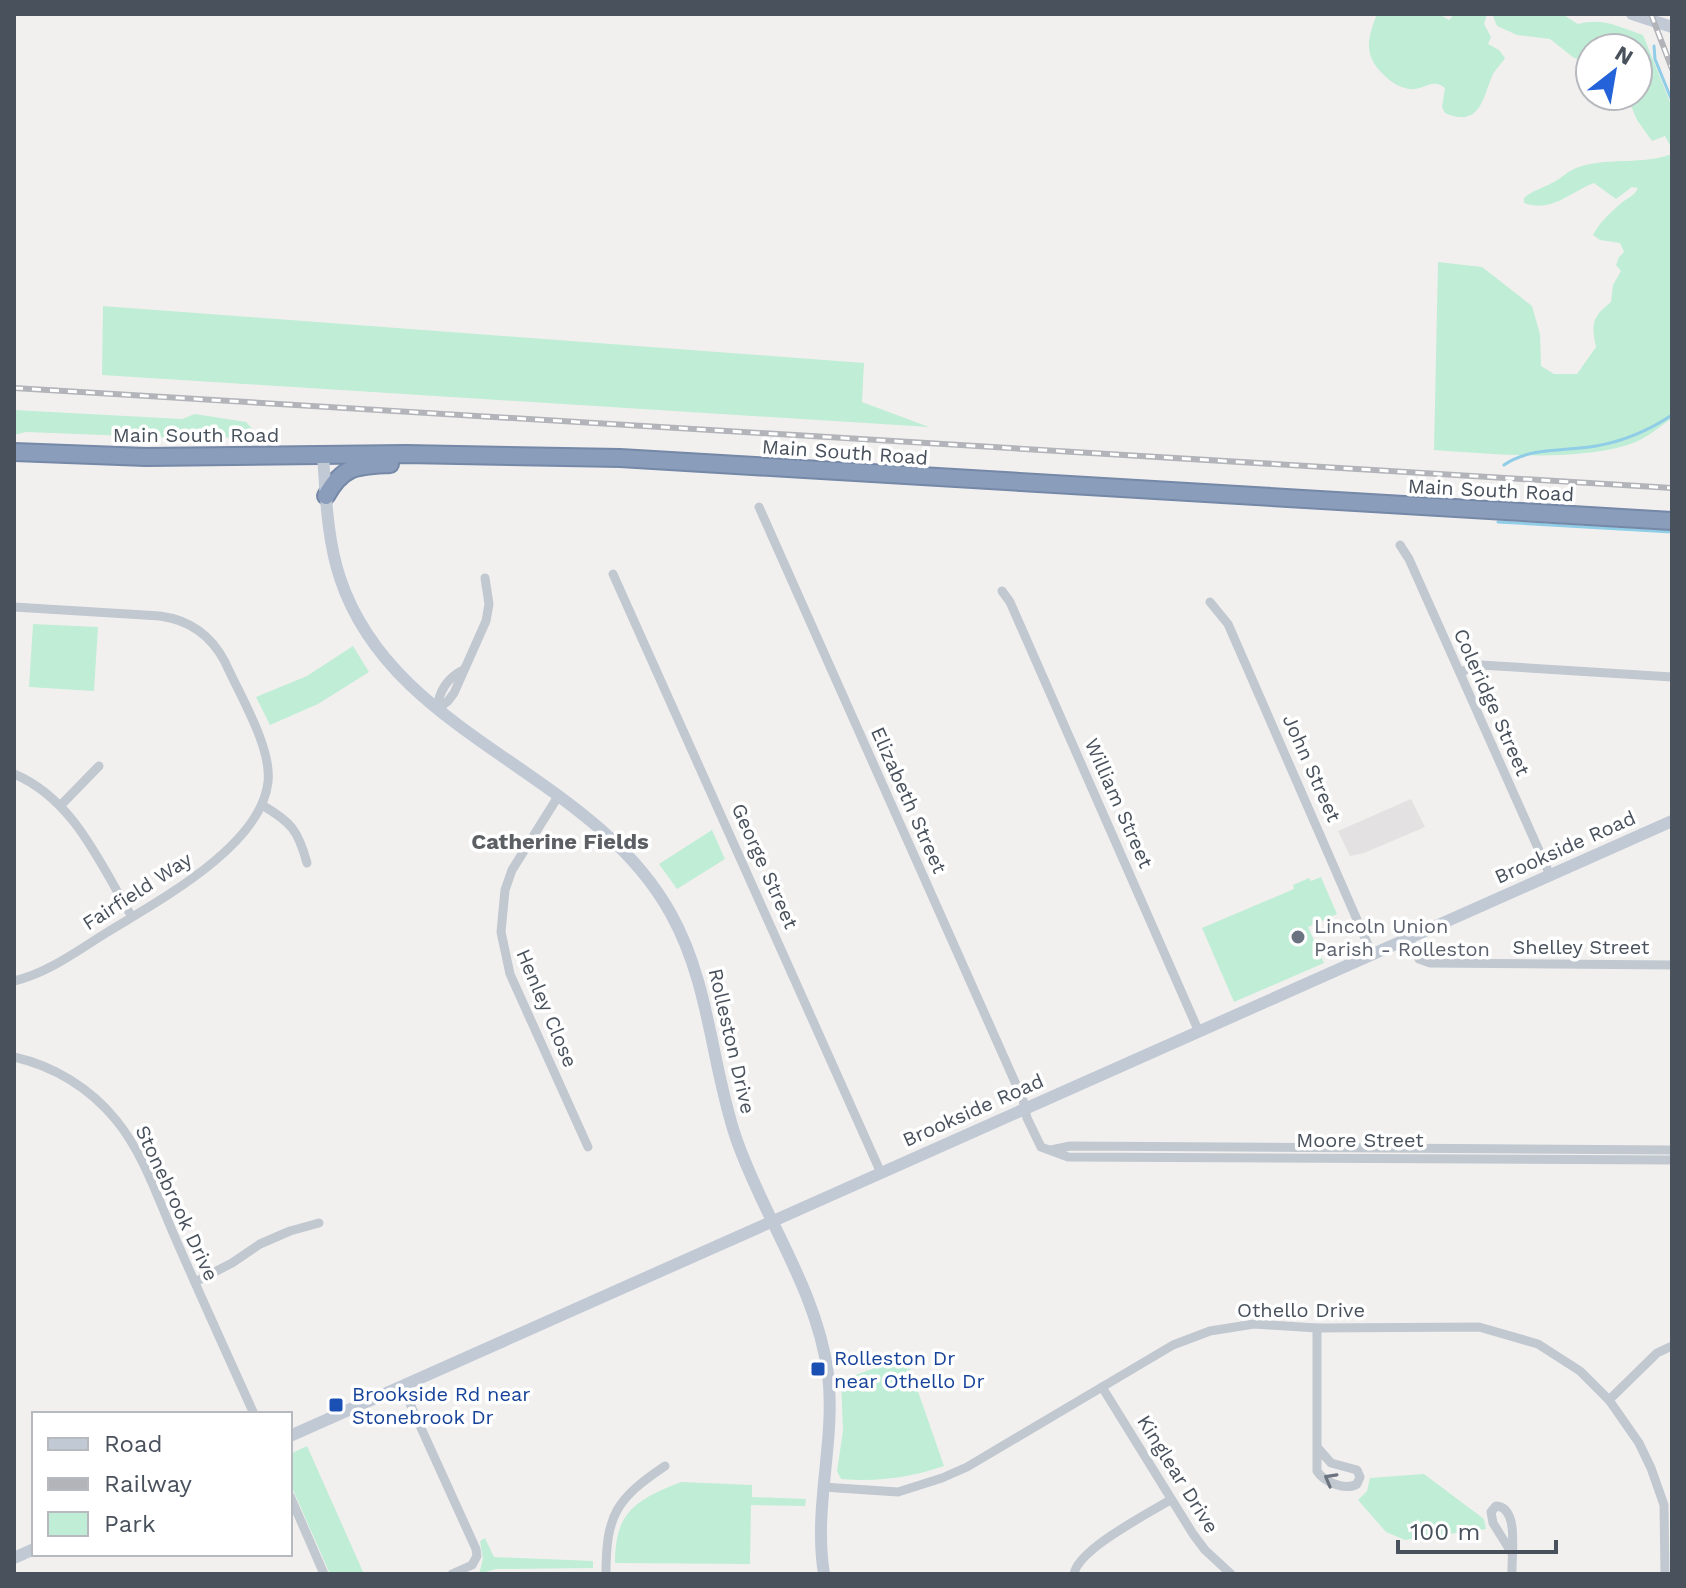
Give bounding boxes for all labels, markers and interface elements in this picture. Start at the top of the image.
north arrow [1574,32,1654,112]
text: N [1611,40,1637,70]
street label: Main South Road [113,423,279,447]
street label: Main South Road [761,434,929,470]
street label: Main South Road [1407,474,1575,506]
street label: Coleridge Street [1449,625,1535,780]
street label: John Street [1278,711,1347,826]
street label: Elizabeth Street [866,723,952,878]
street label: William Street [1080,734,1159,872]
street label: George Street [727,800,804,933]
street label: Brookside Road [1491,805,1639,889]
district label: Catherine Fields [471,829,649,854]
street label: Fairfield Way [78,846,197,935]
place label: Lincoln Union Parish - Rolleston [1314,914,1490,961]
marker: Lincoln Union Parish - Rolleston [1289,928,1307,946]
street label: Shelley Street [1513,935,1650,959]
street label: Henley Close [511,945,583,1071]
street label: Rolleston Drive [704,966,760,1116]
street label: Brookside Road [899,1068,1047,1152]
street label: Stonebrook Drive [130,1121,224,1285]
street label: Moore Street [1296,1128,1424,1152]
street label: Othello Drive [1237,1298,1365,1322]
place label: Rolleston Dr near Othello Dr [834,1346,985,1393]
marker: Rolleston Dr near Othello Dr [809,1360,827,1378]
place label: Brookside Rd near Stonebrook Dr [352,1382,531,1429]
marker: Brookside Rd near Stonebrook Dr [327,1396,345,1414]
street label: Kinglear Drive [1132,1411,1224,1537]
legend [32,1412,292,1556]
text: Road [104,1430,163,1458]
text: Railway [104,1470,193,1498]
one-way arrow [1324,1474,1338,1489]
scale bar [1398,1504,1556,1554]
text: Park [104,1510,156,1538]
text: 100 m [1410,1518,1480,1546]

